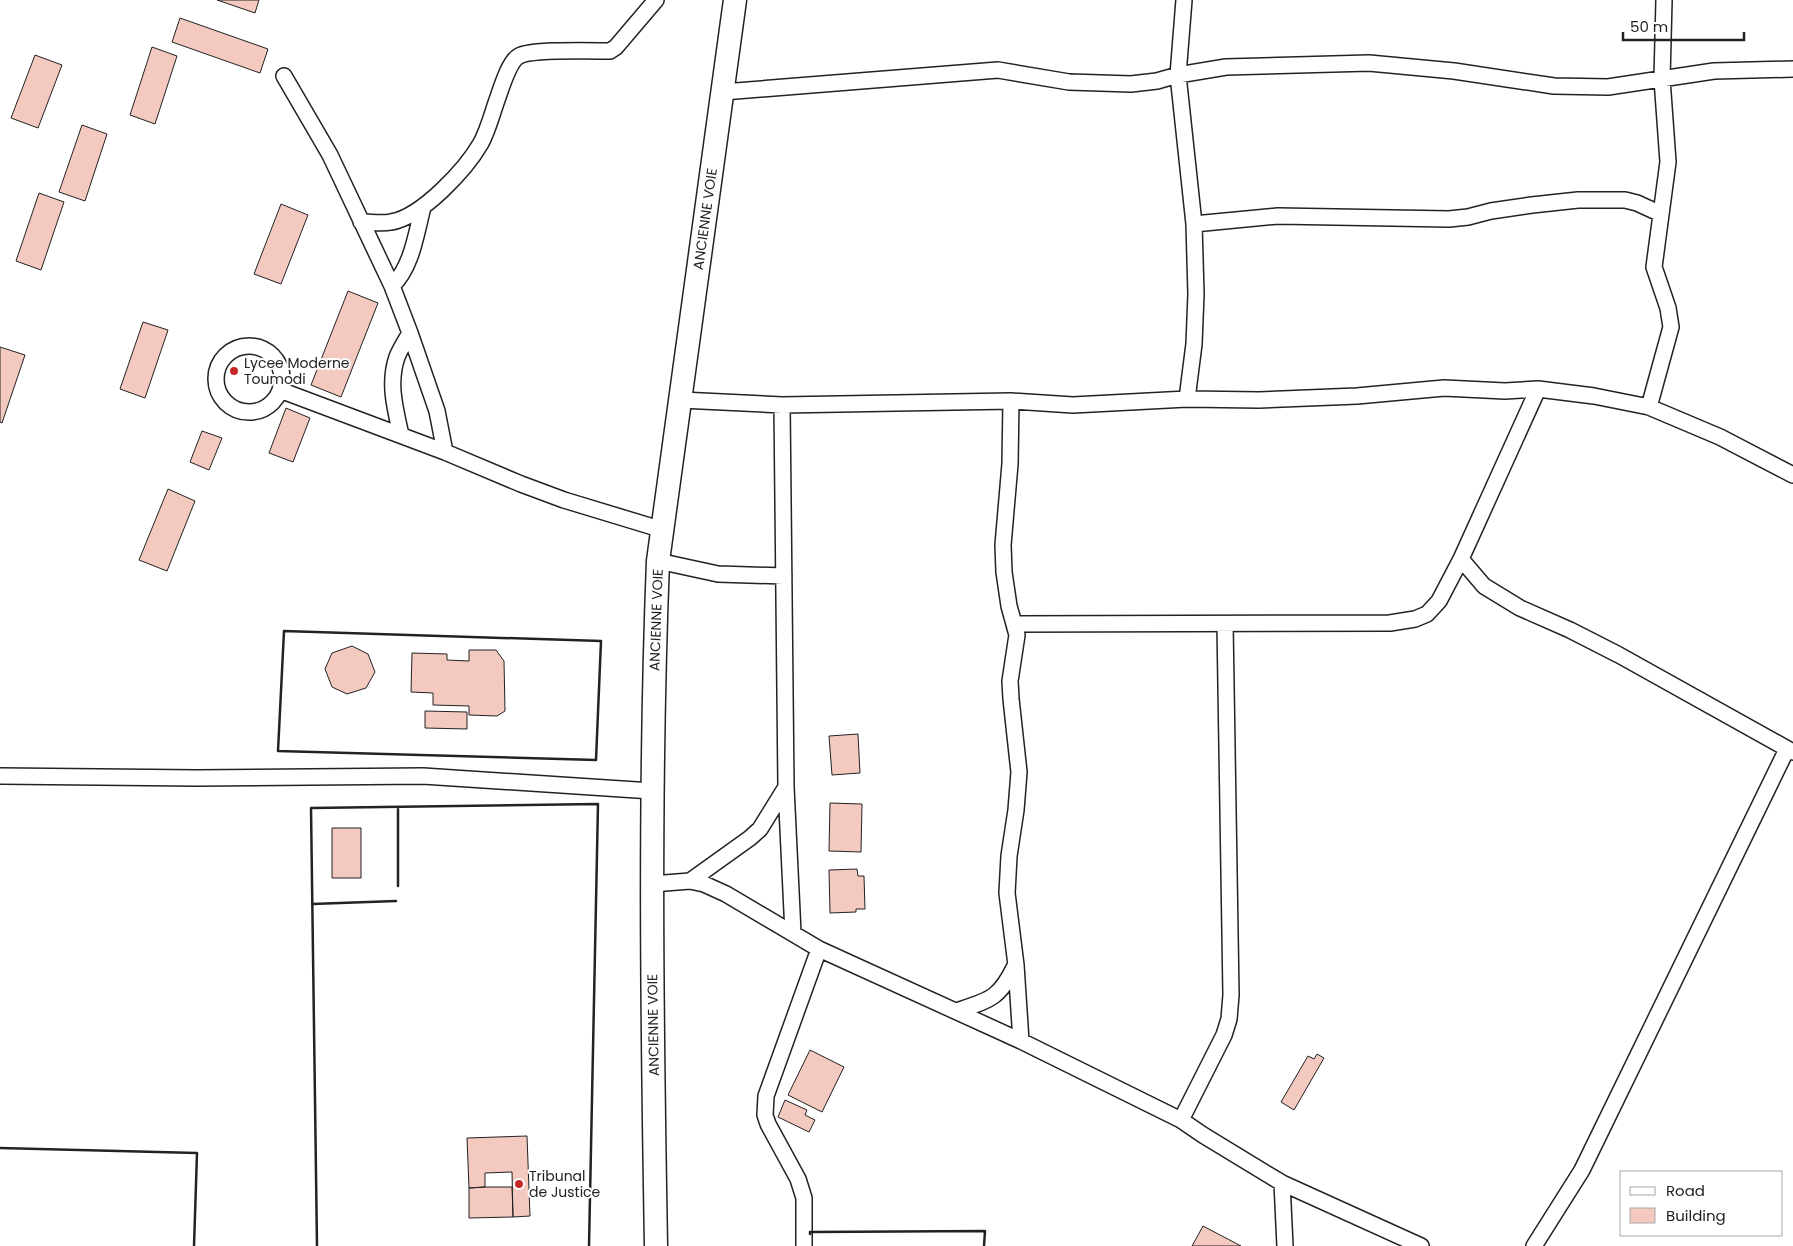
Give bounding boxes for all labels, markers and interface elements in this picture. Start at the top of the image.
scale bar [1623,10,1744,42]
text: 50 m [1630,16,1668,37]
street label: ANCIENNE VOIE [688,167,722,271]
place label: Lycee Moderne Toumodi [244,353,350,389]
marker: Lycee Moderne Toumodi [228,365,240,377]
street label: ANCIENNE VOIE [644,568,668,672]
street label: ANCIENNE VOIE [642,974,664,1076]
place label: Tribunal de Justice [529,1166,601,1202]
legend [1620,1171,1783,1236]
marker: Tribunal de Justice [513,1178,525,1190]
text: Road [1666,1180,1705,1201]
text: Building [1666,1205,1726,1226]

